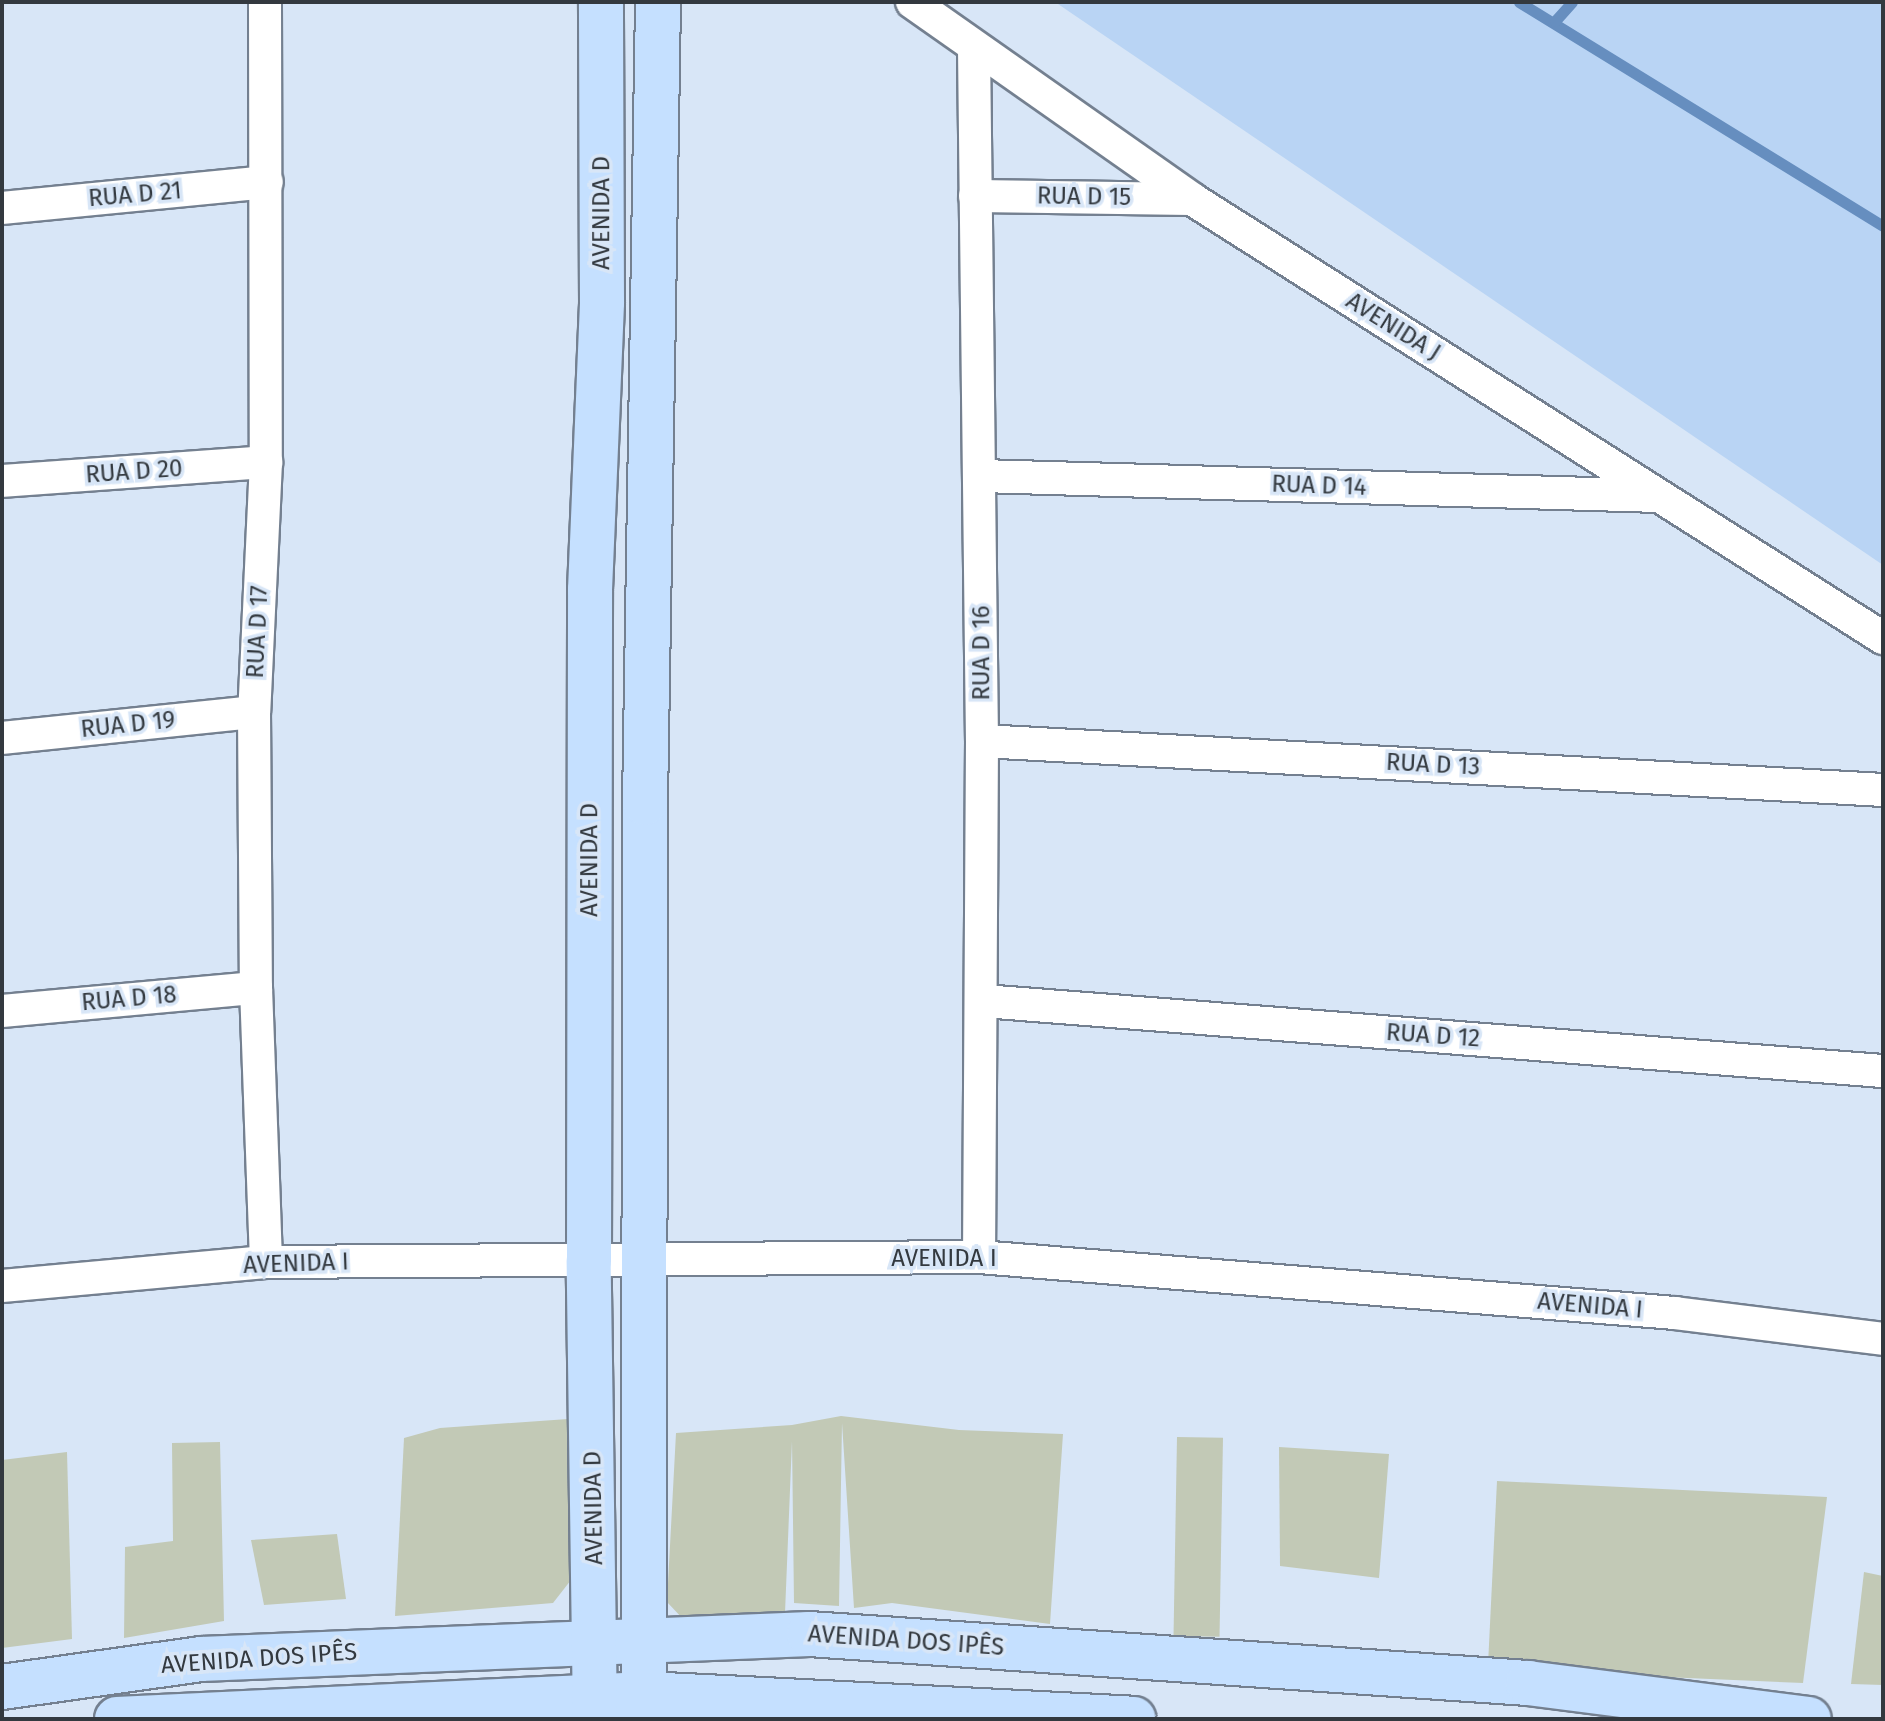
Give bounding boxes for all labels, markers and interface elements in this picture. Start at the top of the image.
street label: AVENIDA D [588,156,616,270]
street label: RUA D 21 [87,177,183,213]
street label: RUA D 15 [1037,182,1131,212]
street label: AVENIDA J [1341,287,1445,367]
street label: RUA D 20 [85,454,183,490]
street label: RUA D 14 [1271,470,1367,502]
street label: RUA D 17 [241,585,275,679]
street label: RUA D 16 [968,605,996,701]
street label: RUA D 19 [79,706,177,744]
street label: RUA D 13 [1385,748,1481,782]
street label: AVENIDA D [576,803,604,917]
street label: RUA D 18 [80,980,178,1018]
street label: RUA D 12 [1385,1018,1481,1054]
street label: AVENIDA I [891,1245,997,1273]
street label: AVENIDA I [243,1248,349,1280]
street label: AVENIDA I [1536,1287,1644,1325]
street label: AVENIDA D [579,1451,609,1565]
street label: AVENIDA DOS IPÊS [807,1620,1005,1662]
street label: AVENIDA DOS IPÊS [160,1638,358,1680]

